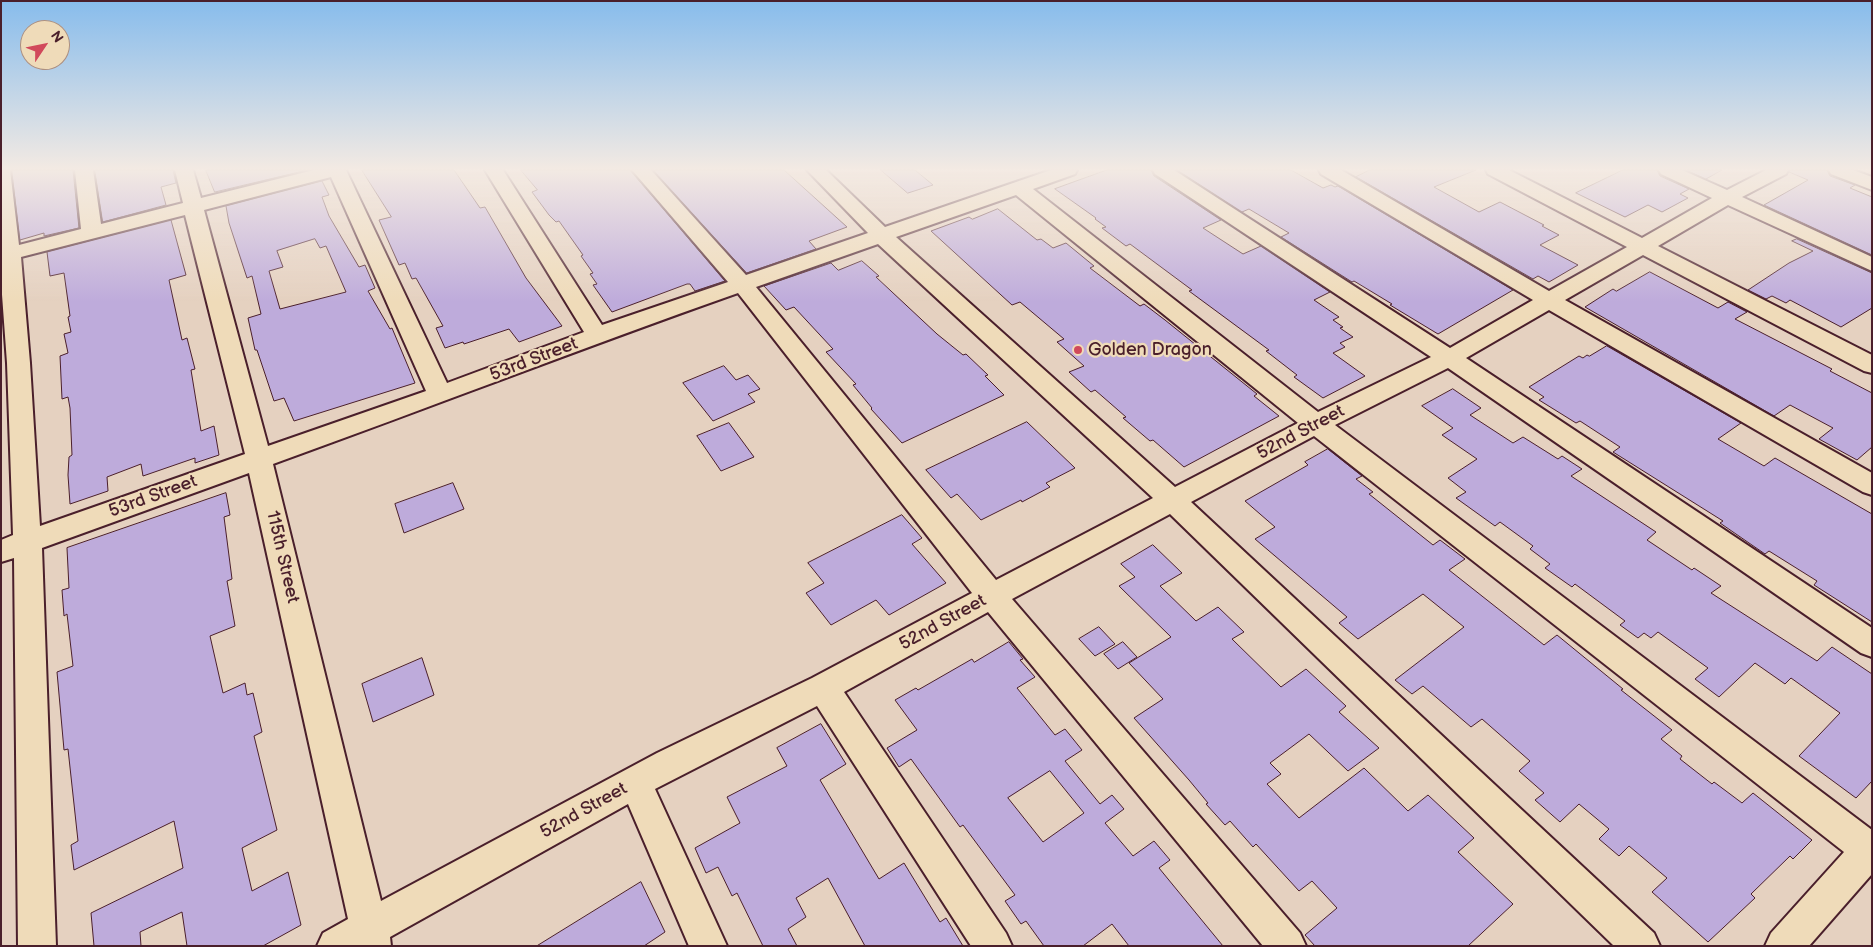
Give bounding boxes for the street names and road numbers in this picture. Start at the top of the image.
street label: 53rd Street [487,333,581,387]
street label: 52nd Street [1254,401,1348,465]
street label: 53rd Street [106,471,200,523]
street label: 115th Street [261,509,303,605]
street label: 52nd Street [896,590,990,656]
street label: 52nd Street [537,778,631,844]

